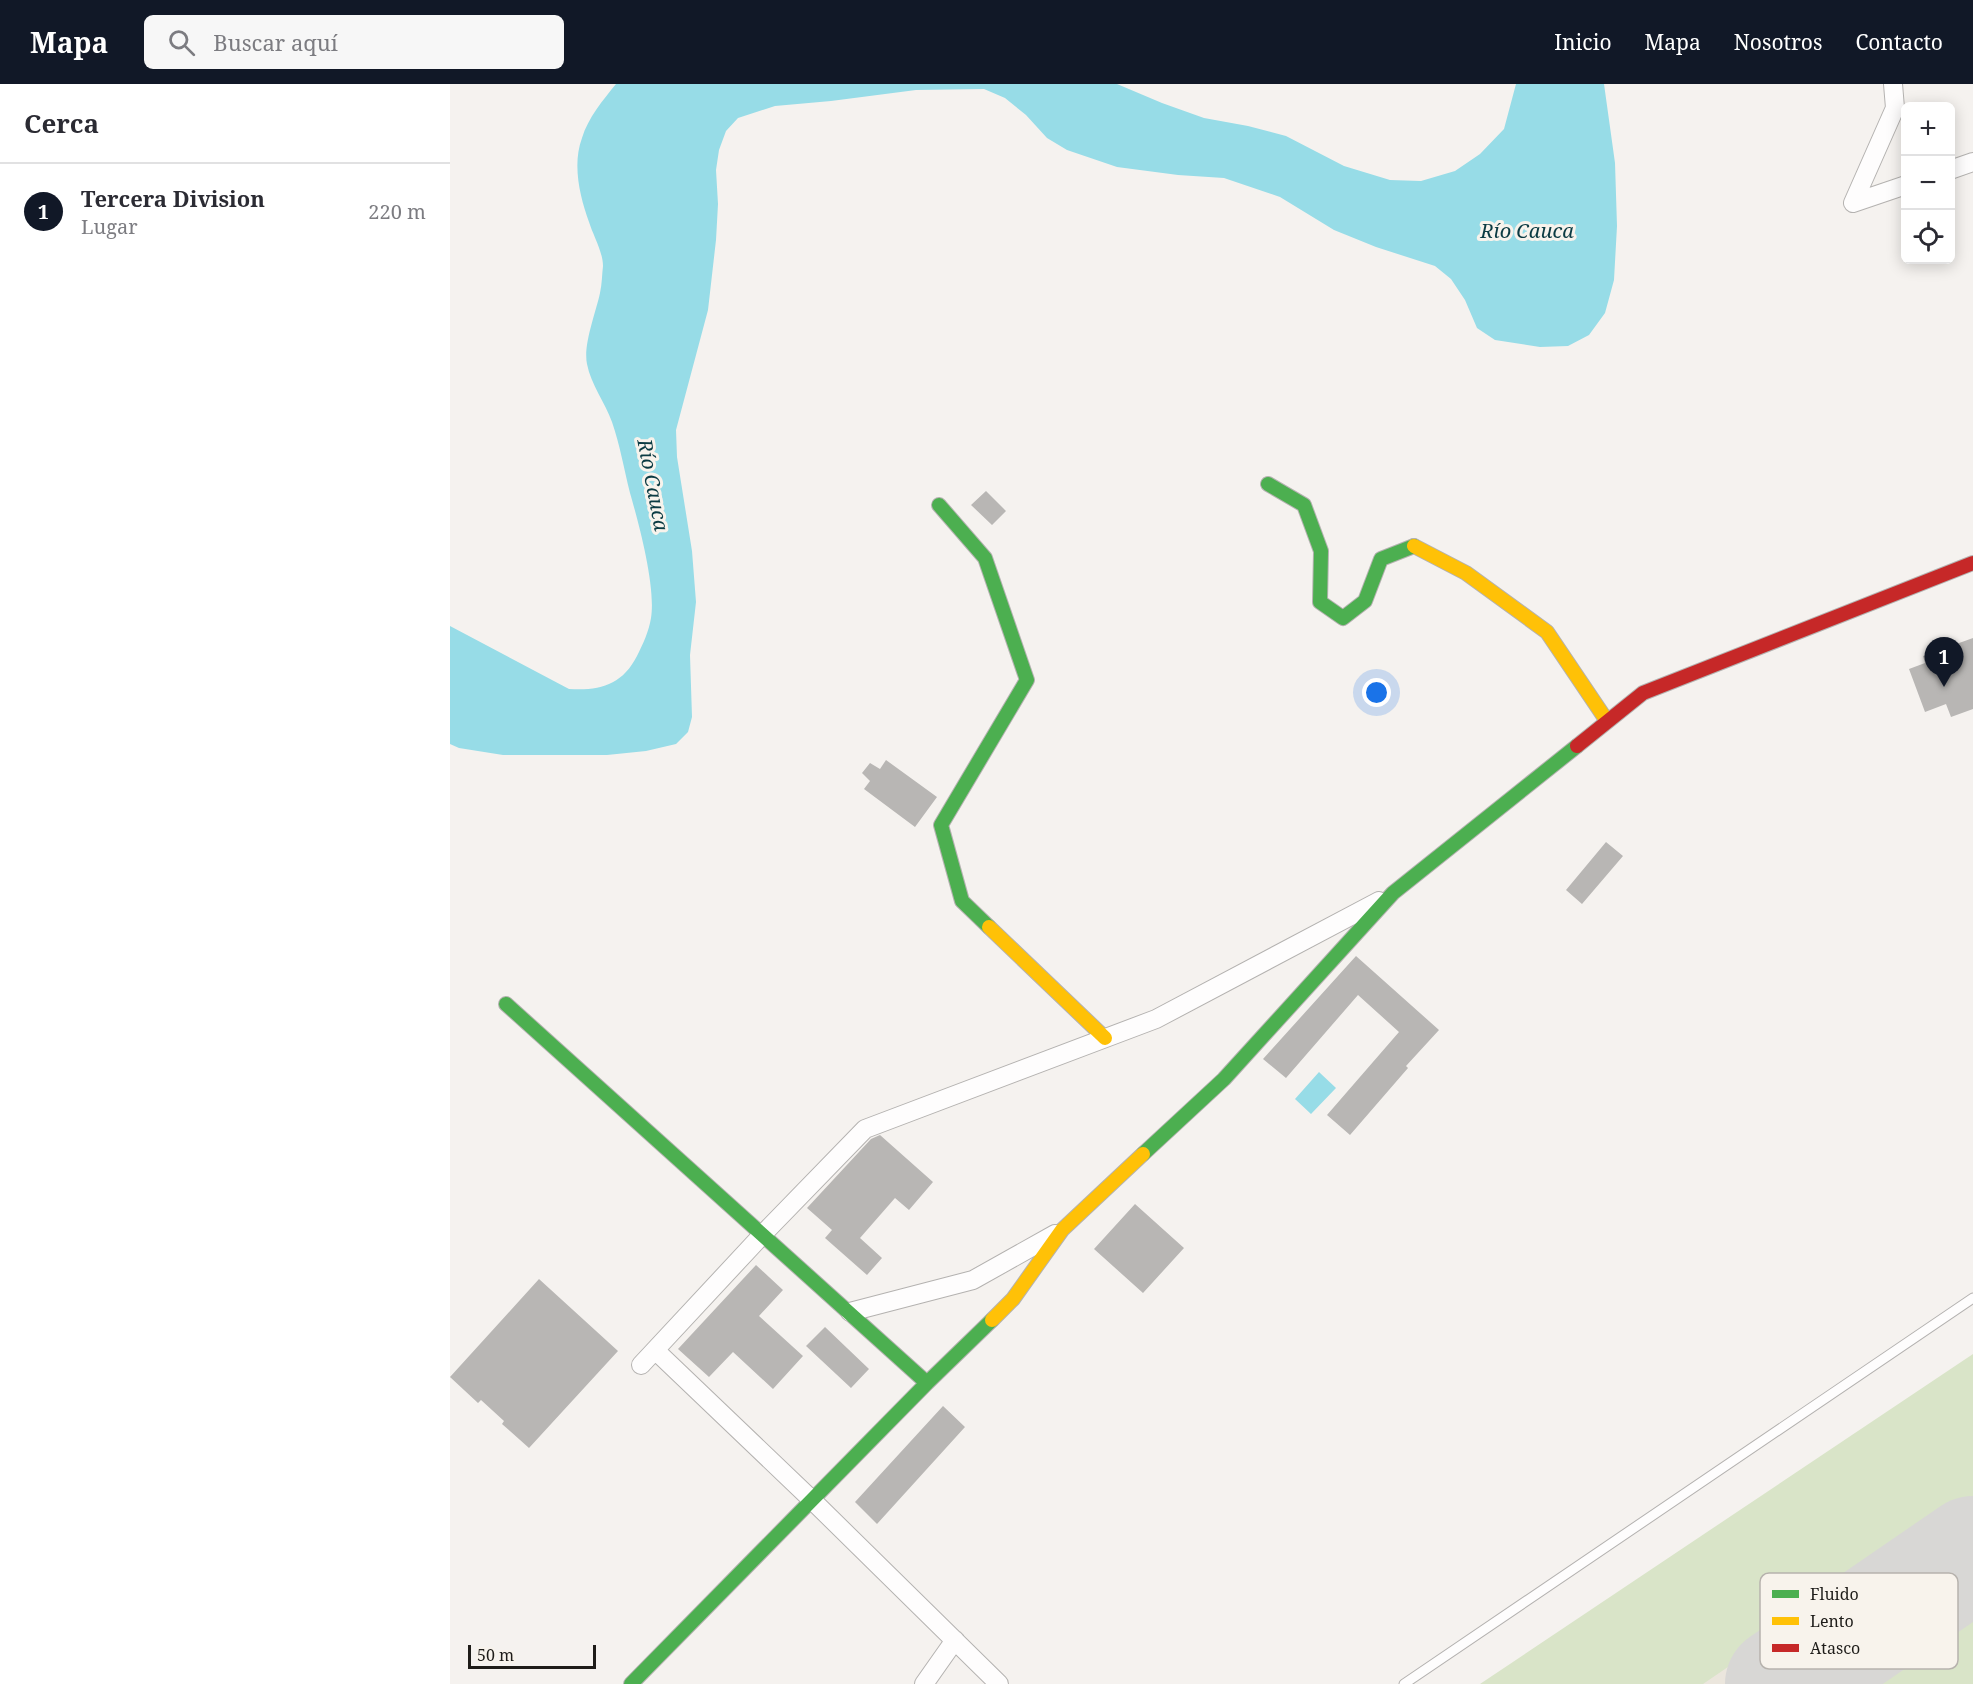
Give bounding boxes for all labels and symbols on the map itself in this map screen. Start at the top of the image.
water label: Río Cauca [1479,217,1574,244]
water label: Río Cauca [631,435,676,534]
pin: 1 [1924,638,1964,687]
your location [1362,678,1391,707]
legend [1760,1573,1958,1669]
text: Fluido [1810,1583,1859,1605]
text: Lento [1810,1610,1854,1632]
text: Atasco [1810,1637,1860,1659]
scale bar [468,1642,596,1670]

